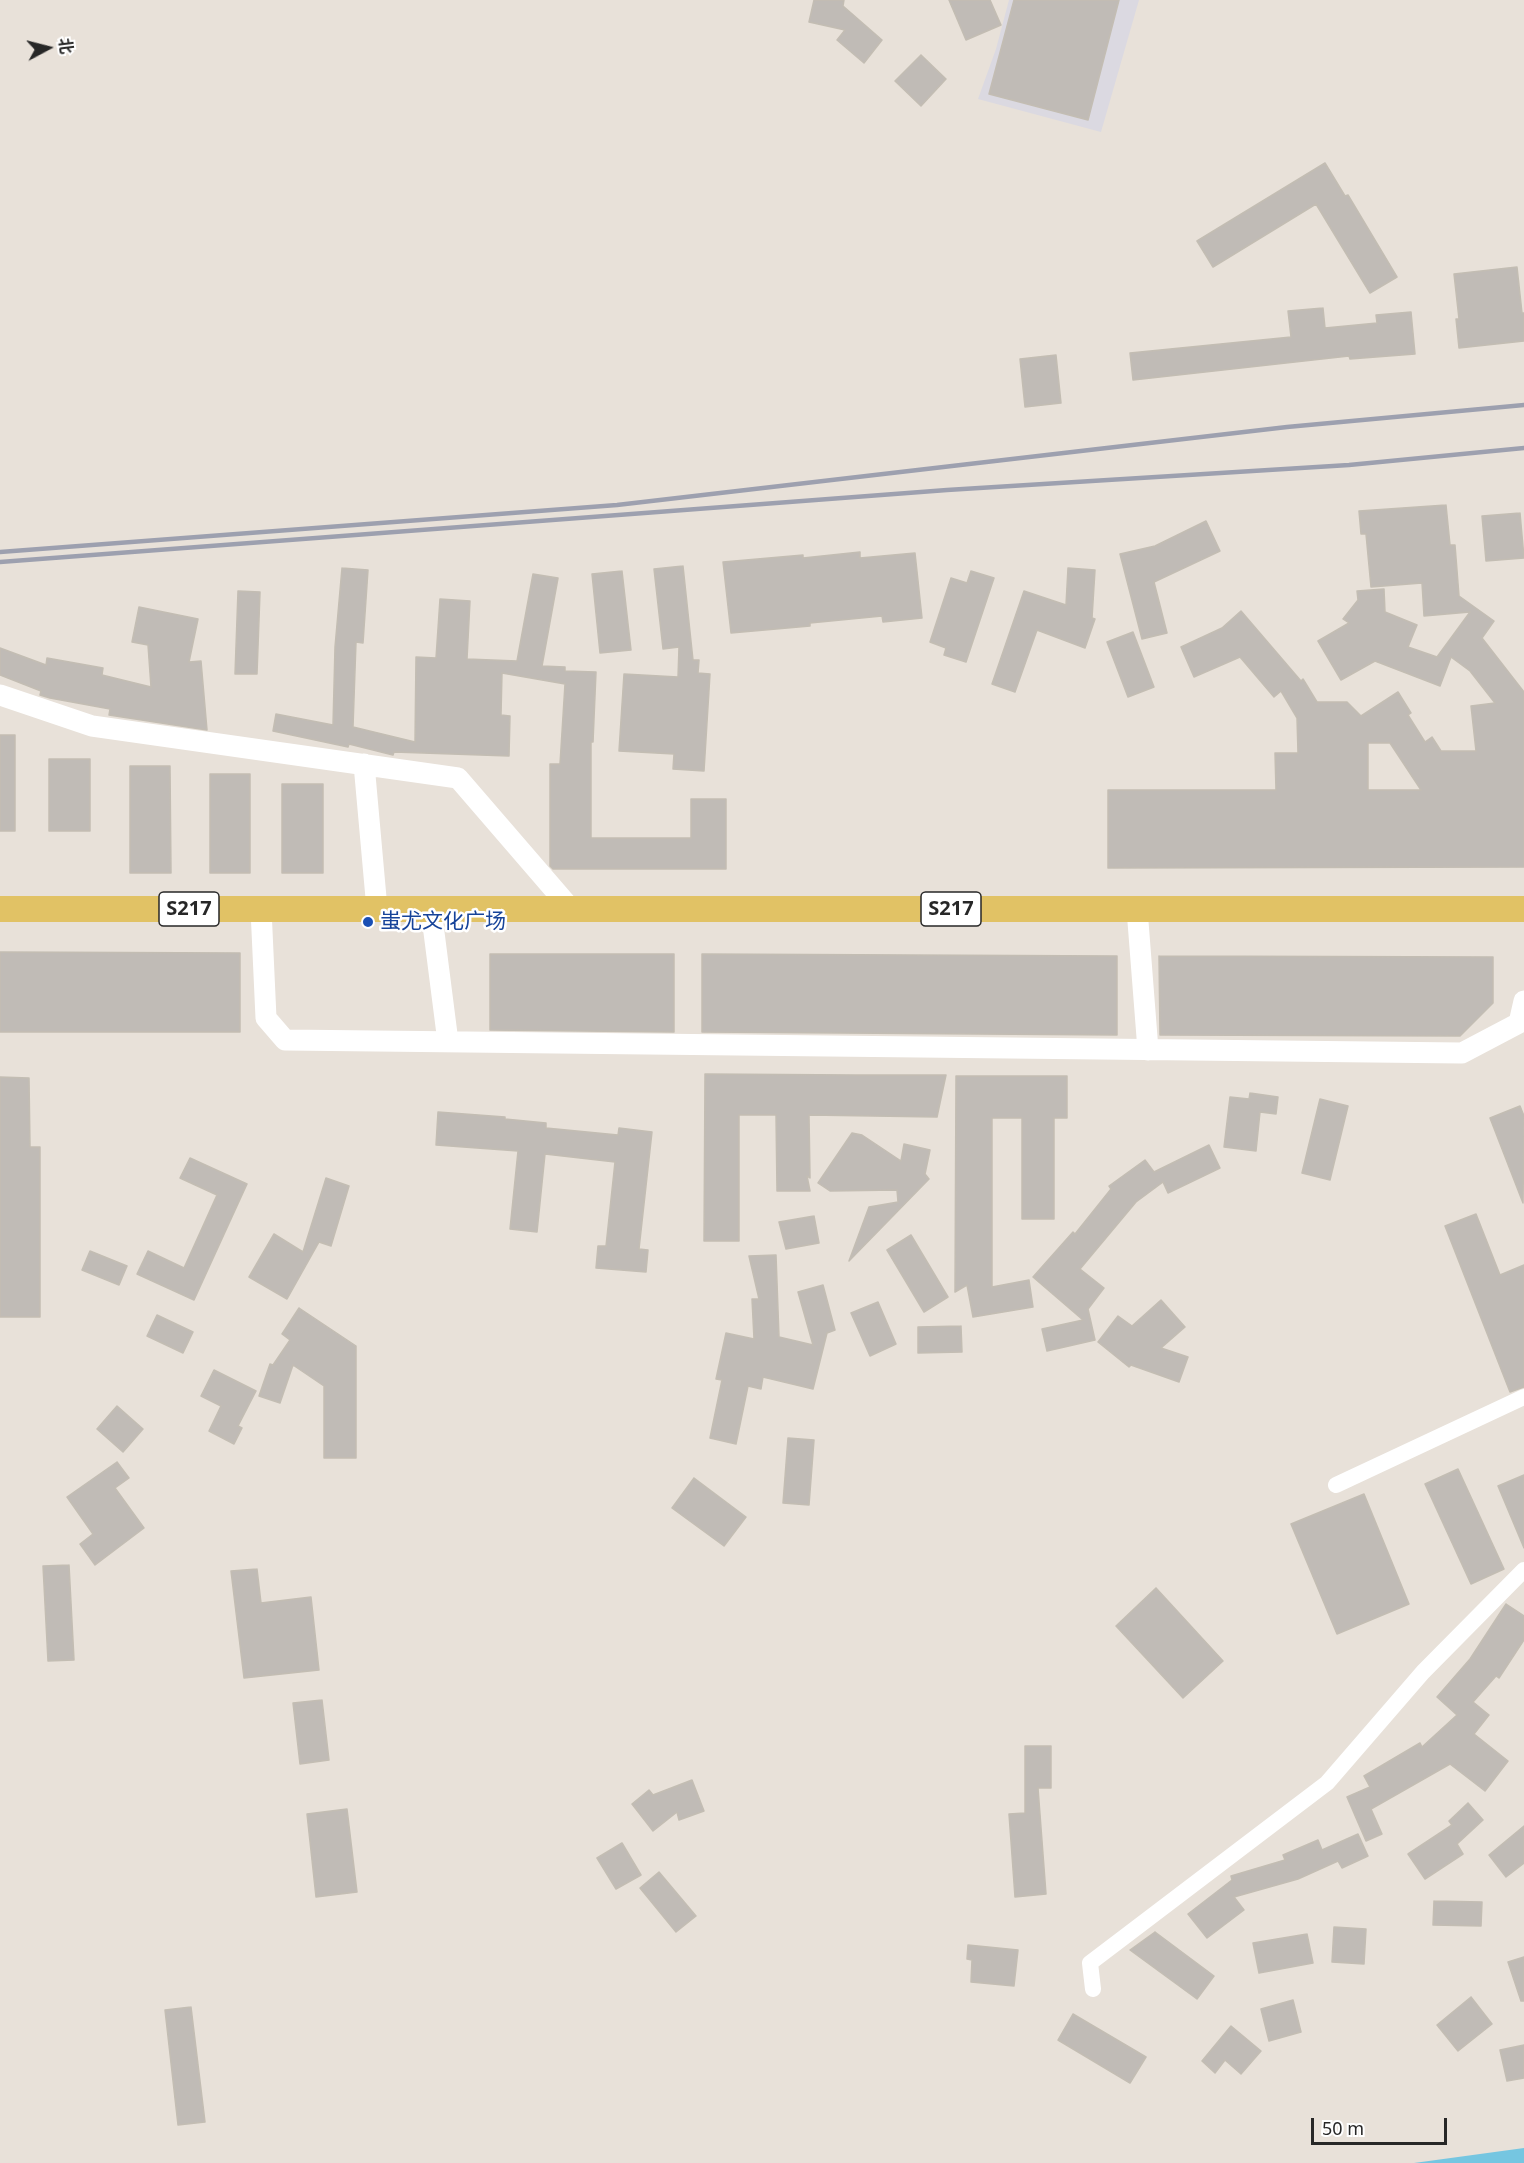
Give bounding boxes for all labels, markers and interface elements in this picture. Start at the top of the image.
north arrow [18,18,78,78]
text: 北 [54,37,78,55]
road number: S217 [159,892,219,926]
road number: S217 [921,892,981,926]
place label: 蚩尤文化广场 [380,909,506,935]
marker: 蚩尤文化广场 [361,915,375,929]
scale bar [1314,2106,1450,2144]
text: 50 m [1322,2116,1364,2140]

